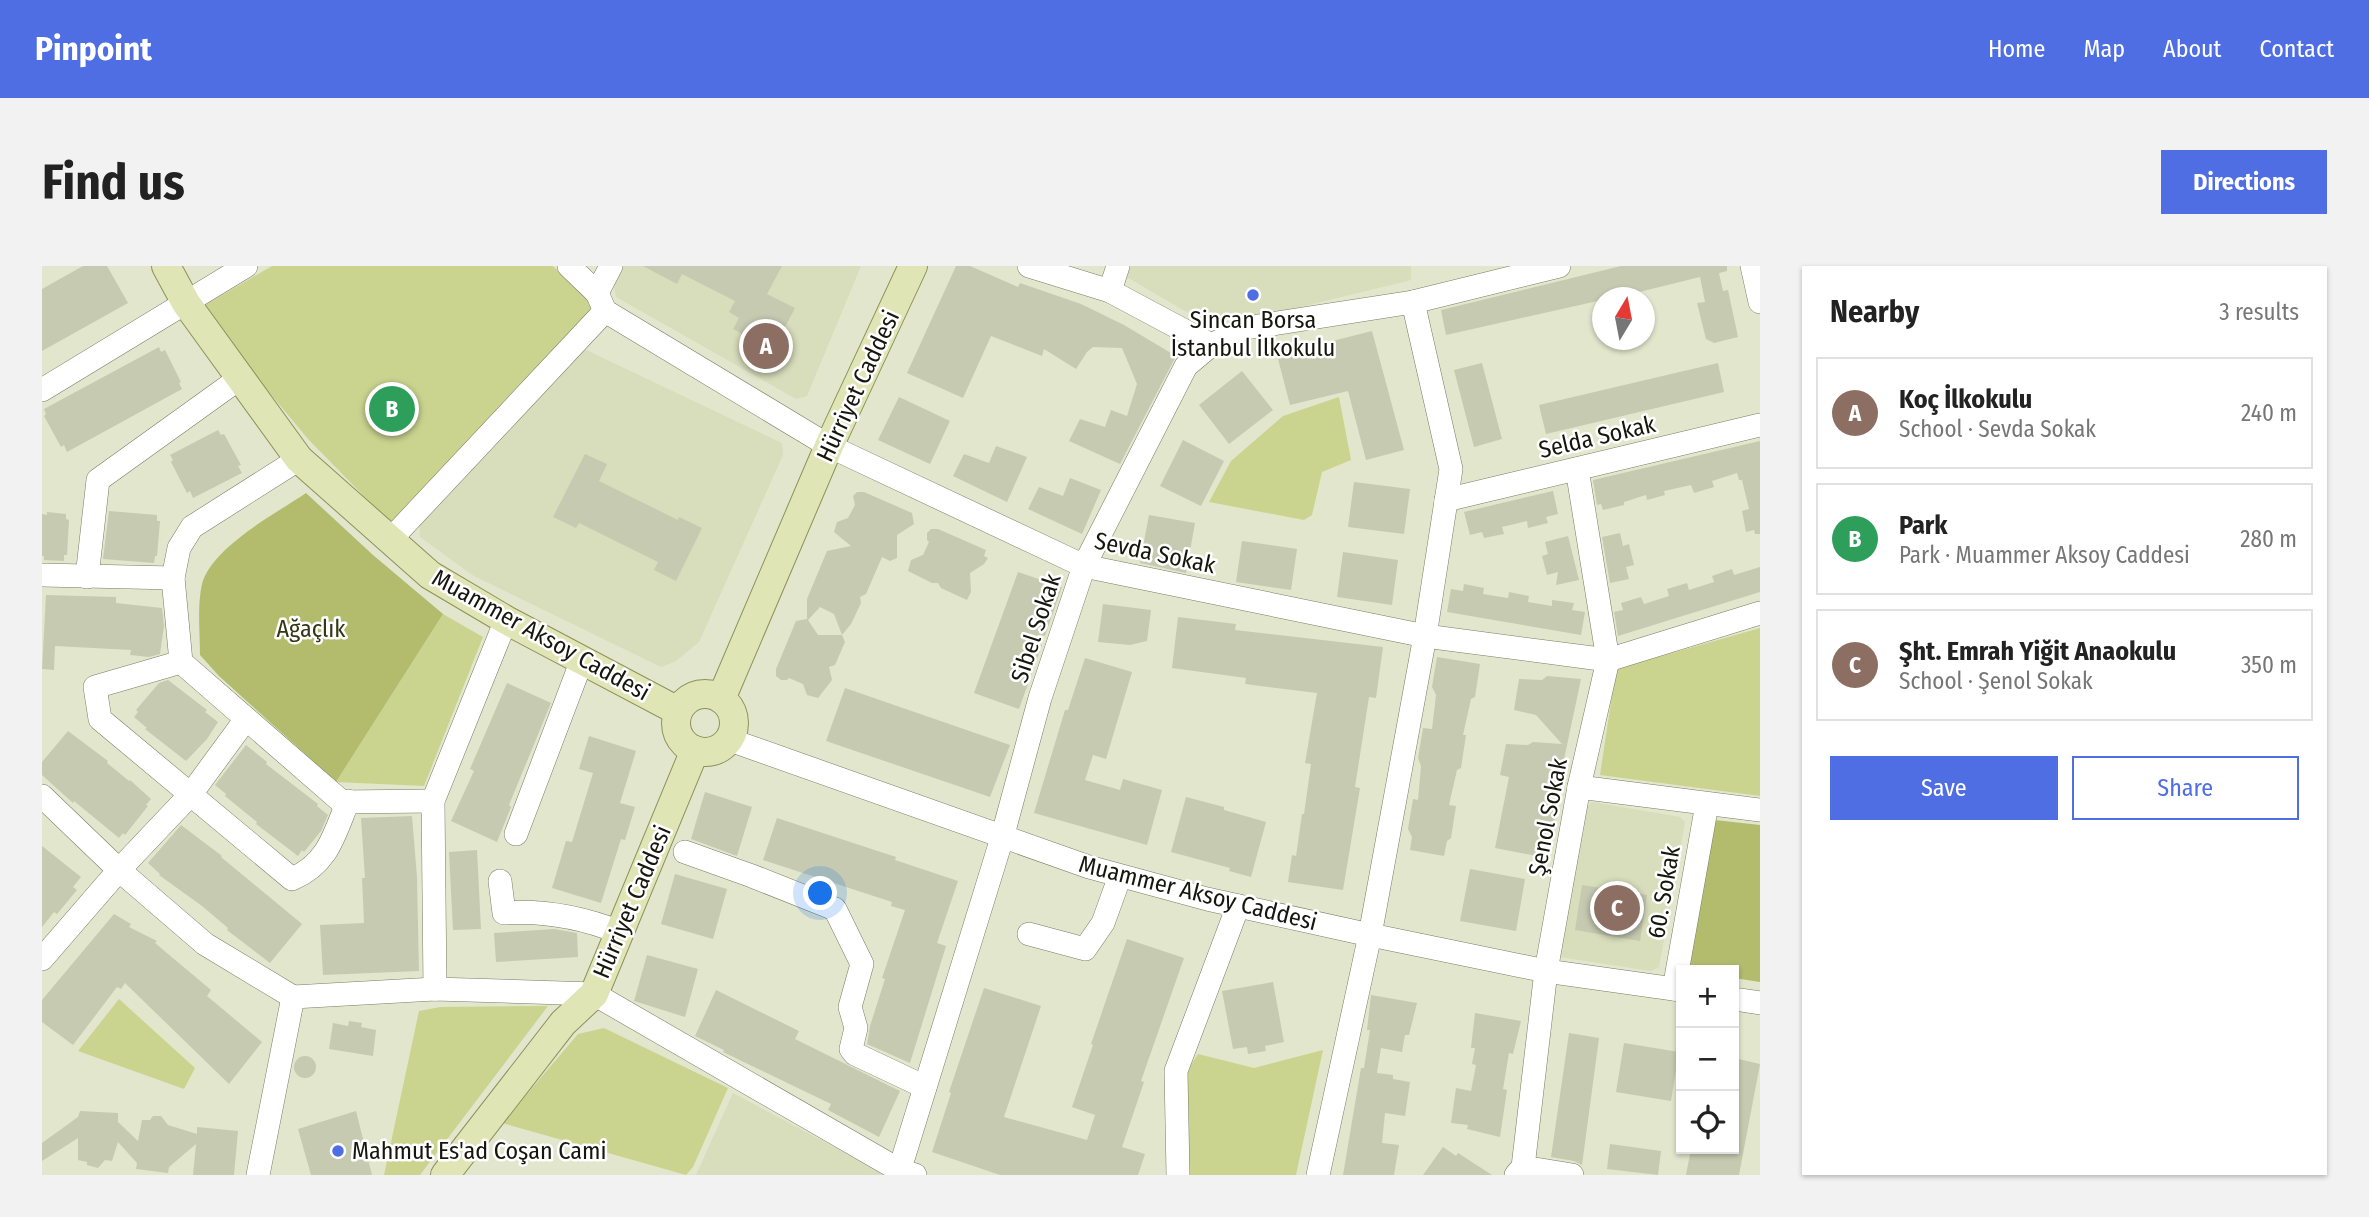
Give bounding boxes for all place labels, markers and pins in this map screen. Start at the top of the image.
marker: Sincan Borsa İstanbul İlkokulu [1245,287,1261,303]
place label: Sincan Borsa İstanbul İlkokulu [1171,306,1335,362]
pin: A [743,320,789,372]
pin: B [369,383,415,435]
pin: C [1594,882,1640,934]
place label: Mahmut Es'ad Coşan Cami [352,1137,606,1165]
marker: Mahmut Es'ad Coşan Cami [330,1143,346,1159]

